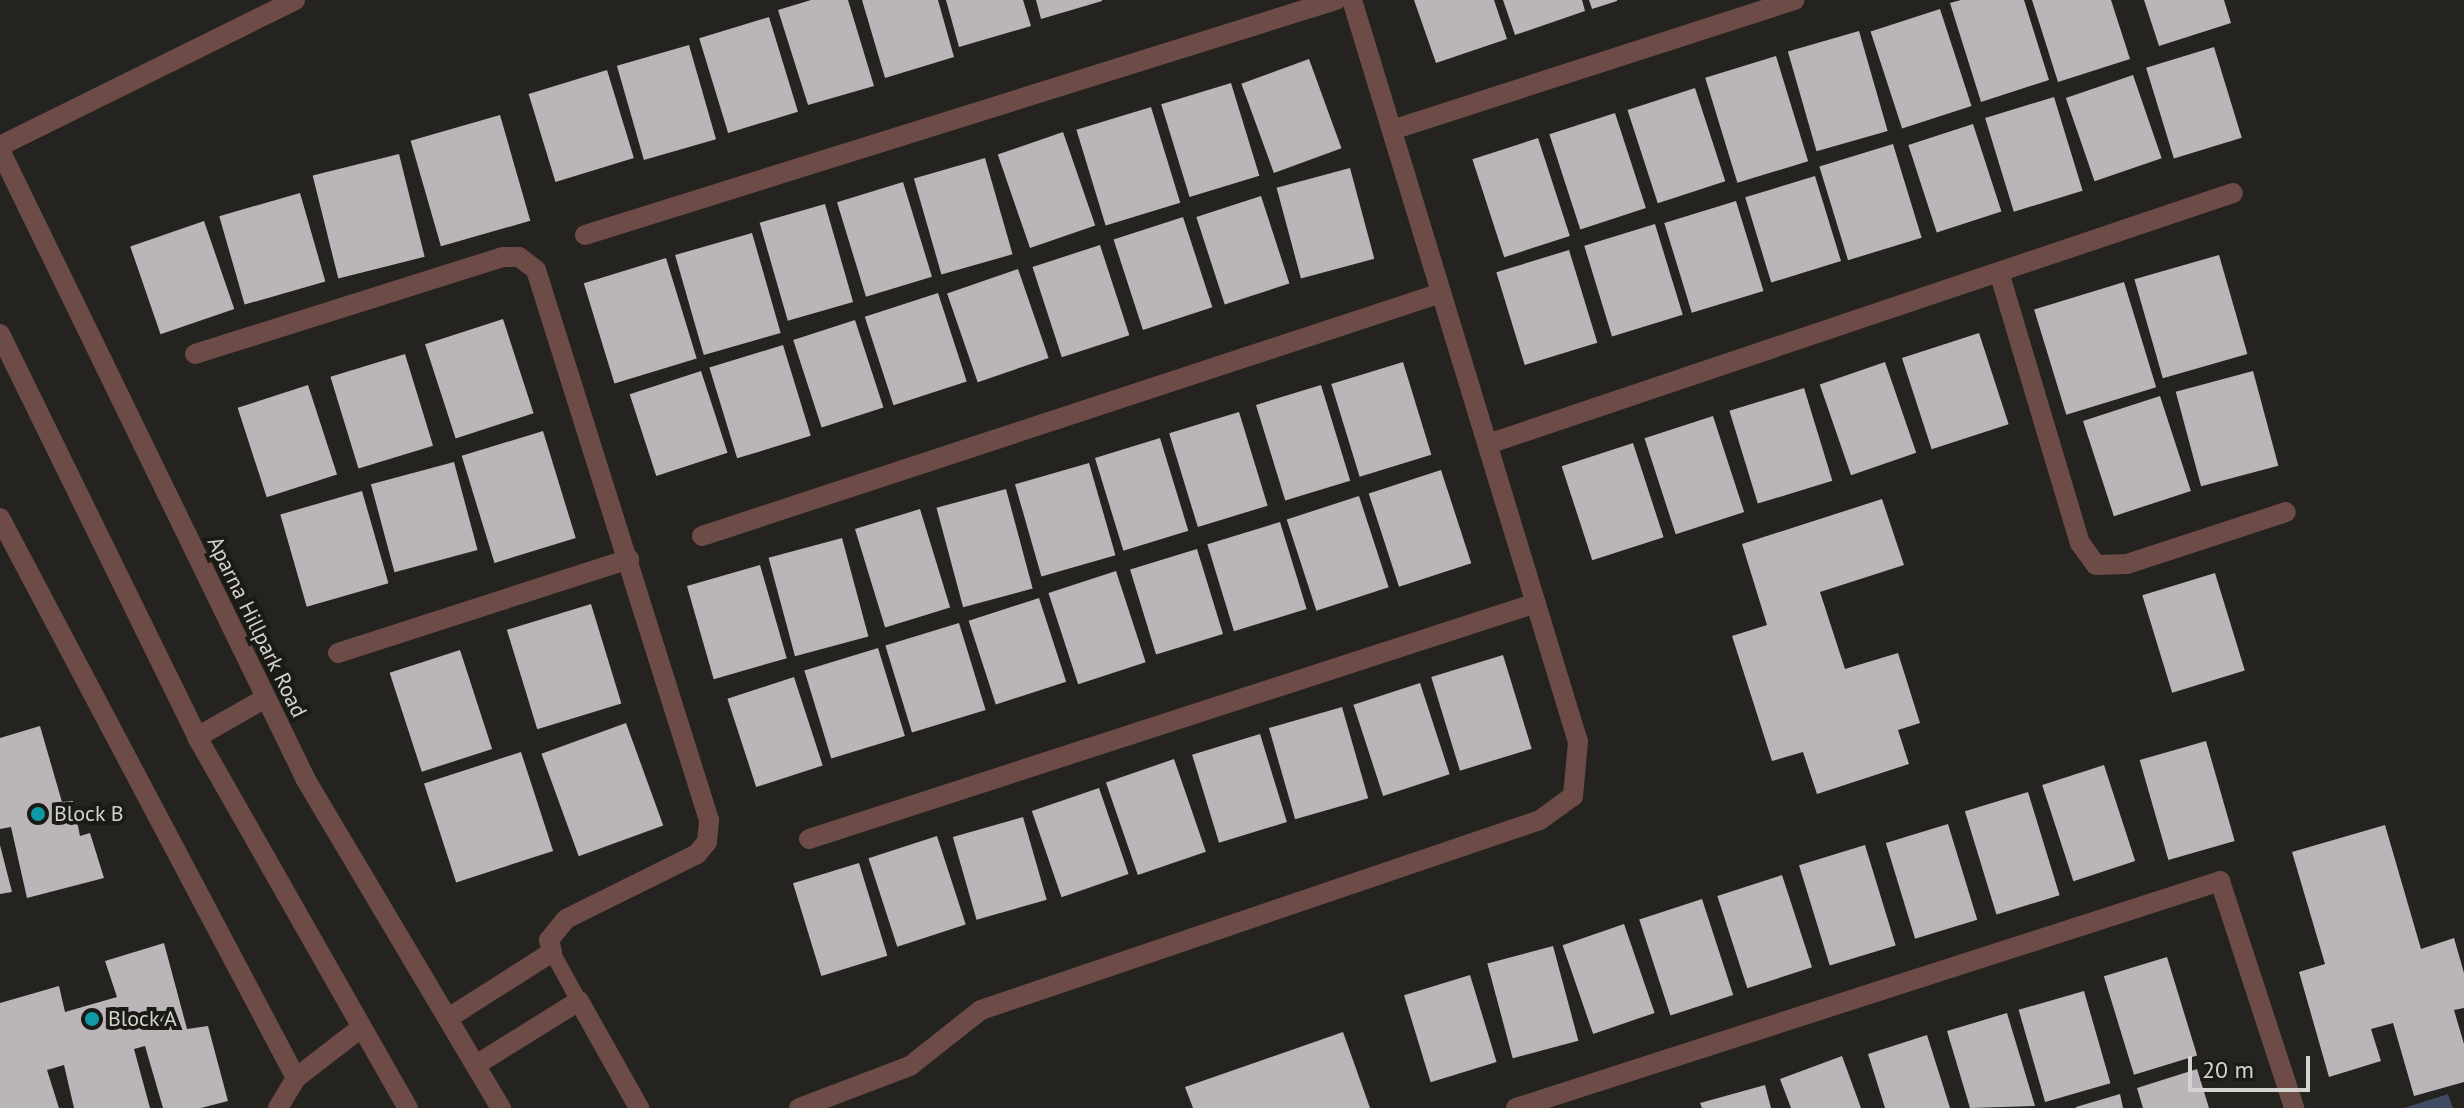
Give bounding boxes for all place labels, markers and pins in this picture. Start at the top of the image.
place label: Block B [54,801,124,827]
marker: Block B [29,805,47,823]
place label: Block A [108,1006,178,1032]
marker: Block A [83,1010,101,1028]

